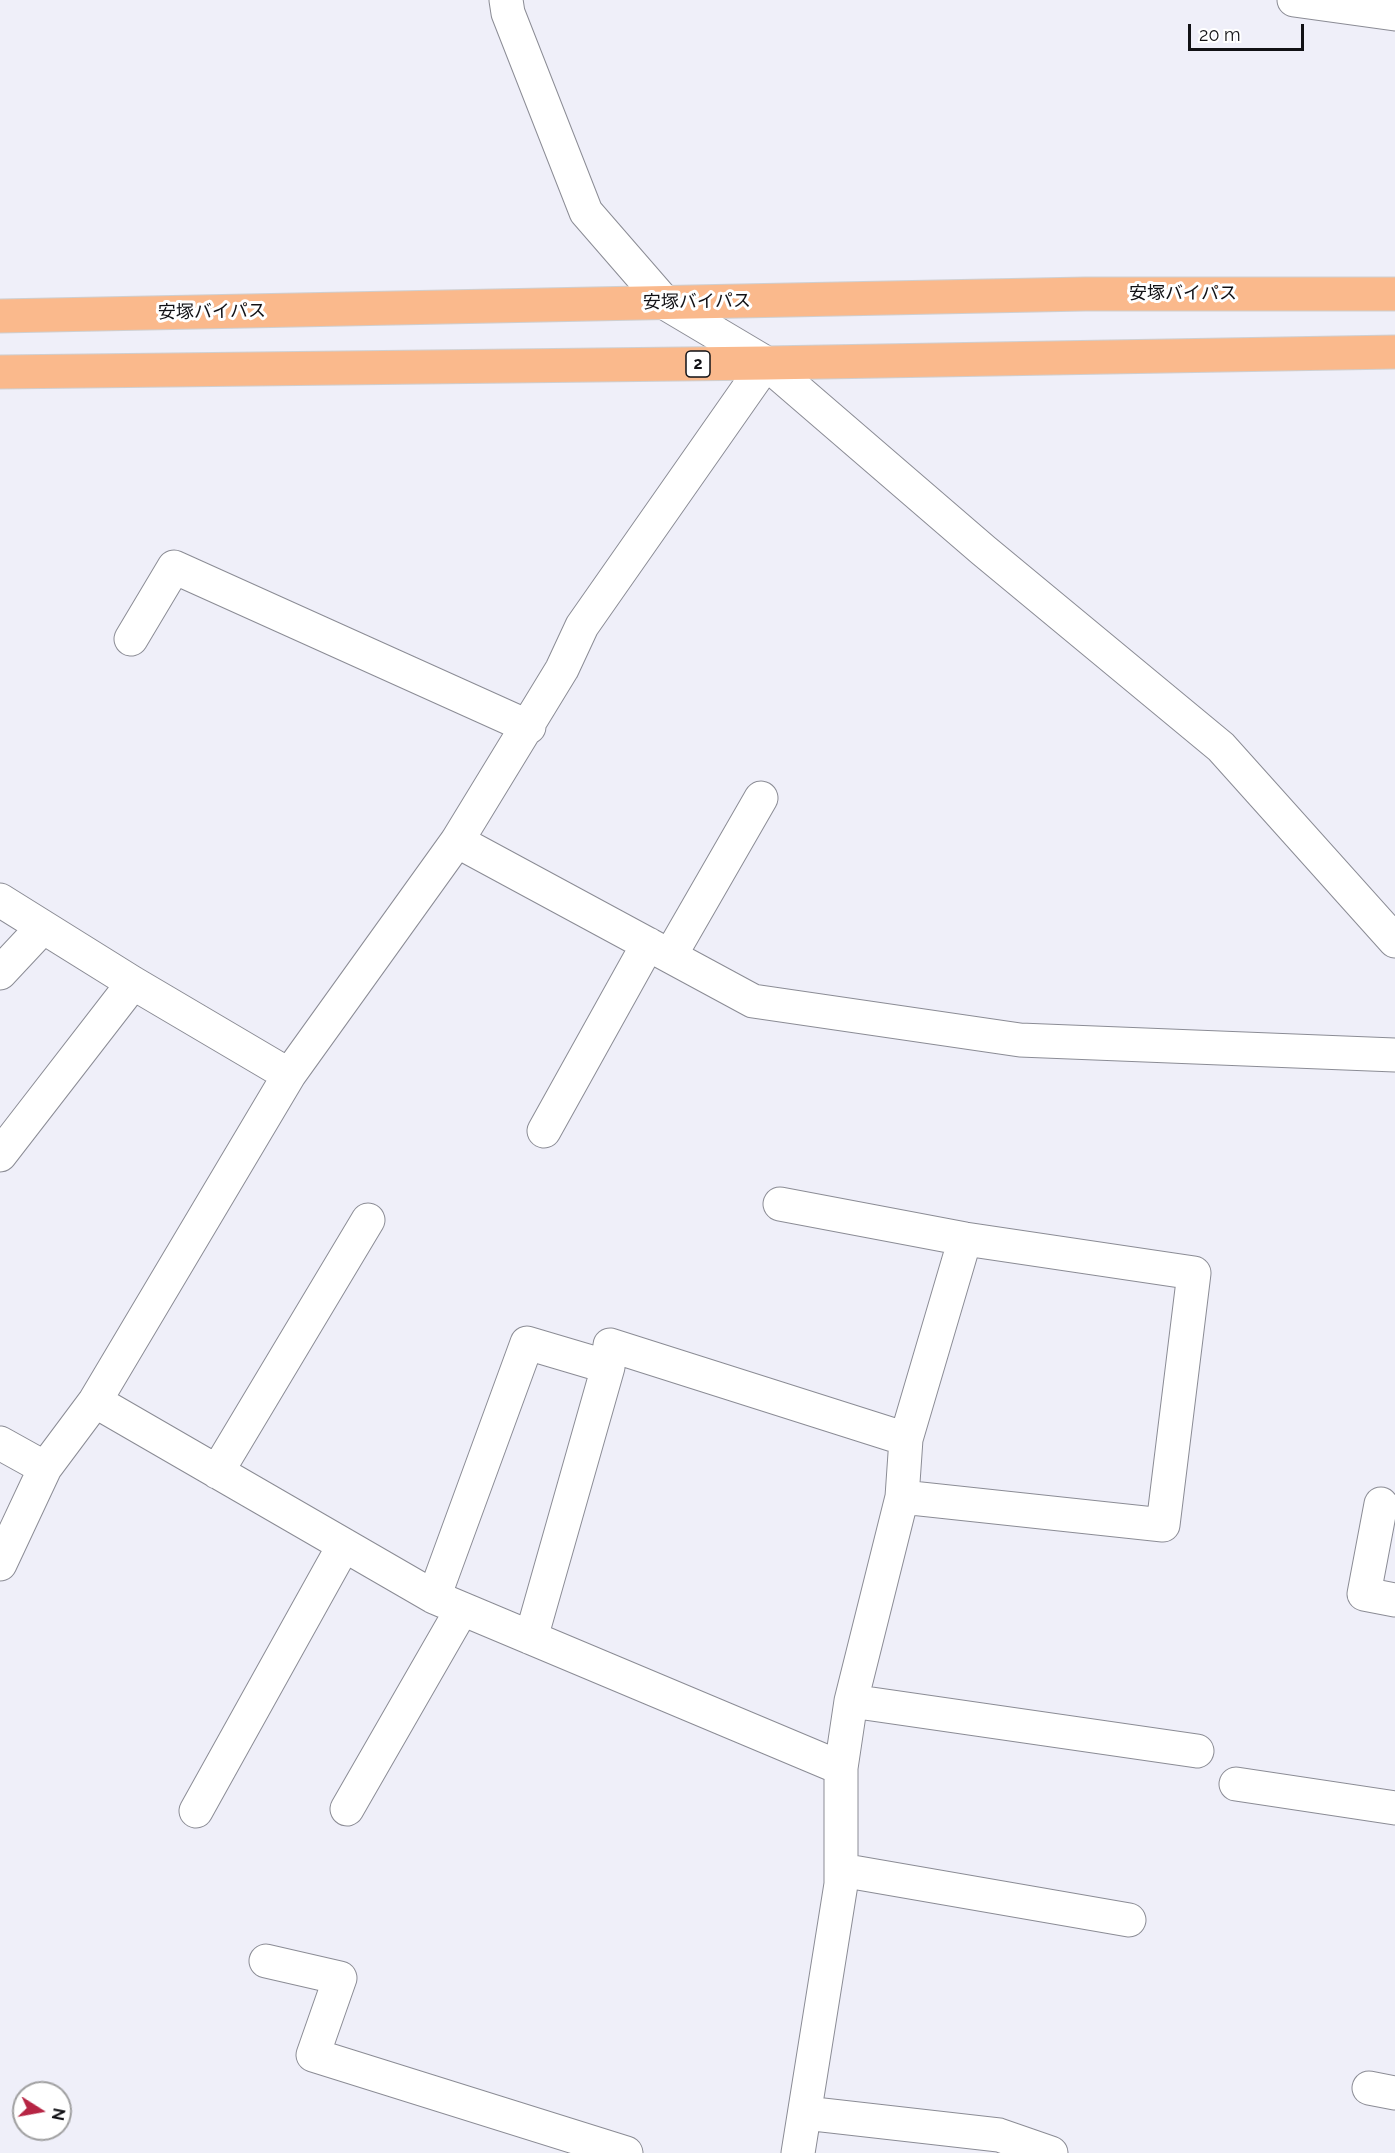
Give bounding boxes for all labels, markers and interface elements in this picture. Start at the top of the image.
scale bar [1191,12,1306,50]
text: 20 m [1199,24,1241,45]
street label: 安塚バイパス [1129,283,1237,305]
street label: 安塚バイパス [643,290,751,314]
street label: 安塚バイパス [158,300,266,324]
road number: 2 [686,351,710,377]
north arrow [12,2081,72,2141]
text: N [48,2106,69,2122]

